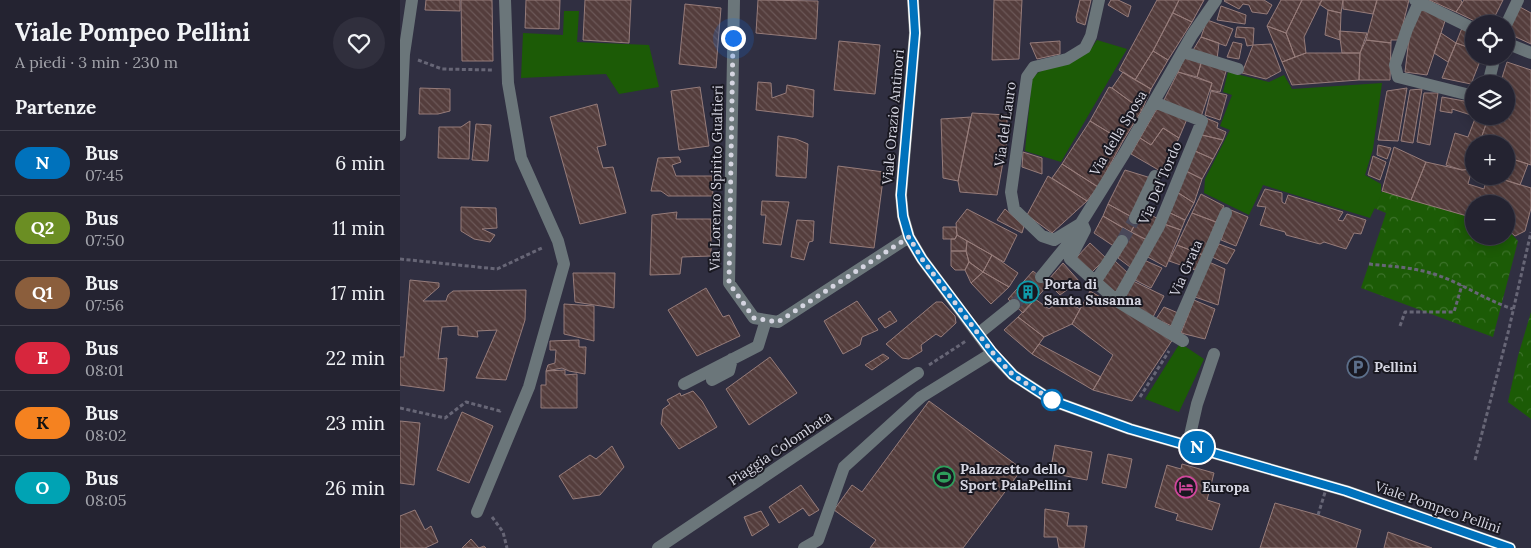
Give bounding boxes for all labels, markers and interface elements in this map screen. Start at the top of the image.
map controls [1465,15,1515,245]
button: locate [1465,15,1515,65]
text: Viale Pompeo Pellini [15,17,250,48]
button: heart [333,17,385,69]
your location [721,26,746,51]
street label: Viale Orazio Antinori [878,49,908,186]
text: A piedi · 3 min · 230 m [15,52,178,72]
button: layers [1465,75,1515,125]
street label: Via del Lauro [990,81,1020,168]
street label: Via Lorenzo Spirito Gualtieri [705,85,727,272]
street label: Via della Sposa [1085,87,1151,180]
text: Partenze [15,95,96,119]
button: + [1465,135,1515,185]
street label: Via Del Tordo [1134,139,1186,228]
text: Bus [85,141,118,165]
text: N [36,151,49,174]
text: 6 min [335,151,385,175]
text: 07:45 [85,165,123,185]
button: − [1465,195,1515,245]
text: Bus [85,206,118,230]
text: Q2 [31,216,54,239]
text: 11 min [332,216,385,240]
text: 07:50 [85,230,125,250]
street label: Via Grata [1165,237,1206,300]
text: Bus [85,271,118,295]
place label: Porta di Santa Susanna [1044,275,1142,309]
building icon: Porta di Santa Susanna [1016,280,1040,304]
text: Q1 [32,281,53,304]
text: 17 min [330,281,385,305]
text: 07:56 [85,295,124,315]
text: Bus [85,336,118,360]
text: E [37,346,48,369]
text: 22 min [326,346,385,370]
parking icon: Pellini [1346,355,1370,379]
place label: Pellini [1374,358,1417,376]
text: 08:01 [85,360,124,380]
unlabelled marker [1041,389,1063,411]
text: Bus [85,401,118,425]
street label: Piaggia Colombata [725,407,835,489]
text: K [36,411,49,434]
text: 23 min [326,411,385,435]
text: 08:02 [85,425,126,445]
line badge: N [1181,431,1213,463]
text: N [1190,435,1204,458]
place label: Palazzetto dello Sport PalaPellini [960,460,1072,494]
sports icon: Palazzetto dello Sport PalaPellini [932,465,956,489]
text: Bus [85,466,118,490]
hotel icon: Europa [1174,475,1198,499]
text: O [36,476,49,499]
text: 26 min [325,476,385,500]
street label: Viale Pompeo Pellini [1372,477,1503,537]
place label: Europa [1202,478,1250,496]
text: 08:05 [85,490,127,510]

